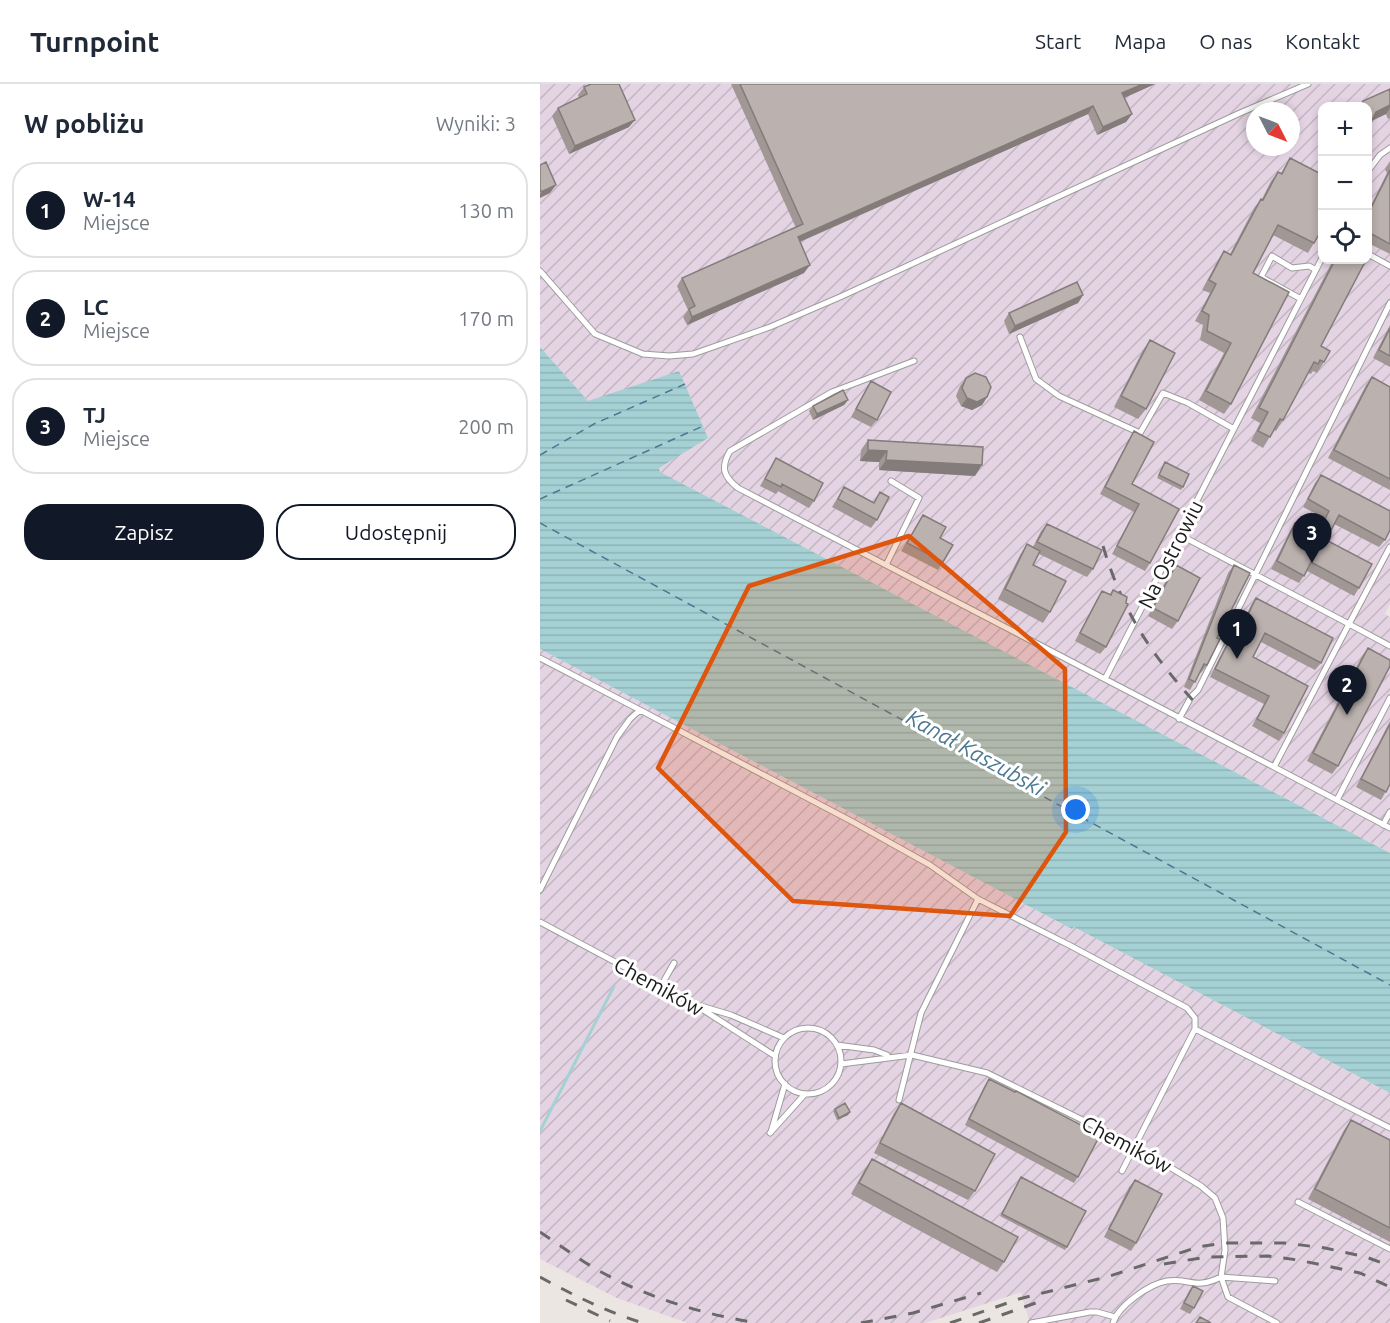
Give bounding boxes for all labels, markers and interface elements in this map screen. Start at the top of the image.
text: Turnpoint [30,26,159,57]
text: Start [1035,29,1081,53]
text: Mapa [1114,29,1166,53]
text: O nas [1199,29,1252,53]
text: Kontakt [1285,29,1360,53]
north arrow [1246,102,1300,156]
map controls [1318,102,1372,264]
button: + [1318,102,1372,156]
text: W pobliżu [24,109,145,138]
text: Wyniki: 3 [436,112,516,135]
button: − [1318,156,1372,210]
text: W-14 [83,186,136,211]
text: 1 [40,199,51,222]
text: 130 m [458,199,514,222]
button: locate [1318,210,1372,264]
text: Miejsce [83,211,150,234]
text: LC [83,294,109,319]
text: 2 [40,307,51,330]
text: 170 m [458,307,514,330]
text: Miejsce [83,319,150,342]
text: TJ [83,402,106,427]
text: 3 [40,415,51,438]
text: 200 m [458,415,514,438]
text: Miejsce [83,427,150,450]
street label: Na Ostrowiu [1133,496,1207,612]
button: Zapisz [24,504,264,560]
button: Udostępnij [276,504,516,560]
pin: 3 [1292,514,1332,563]
pin: 1 [1218,610,1256,659]
pin: 2 [1328,666,1366,715]
water label: Kanał Kaszubski [903,704,1051,801]
your location [1061,795,1090,824]
street label: Chemików [610,952,708,1020]
street label: Chemików [1078,1110,1176,1178]

